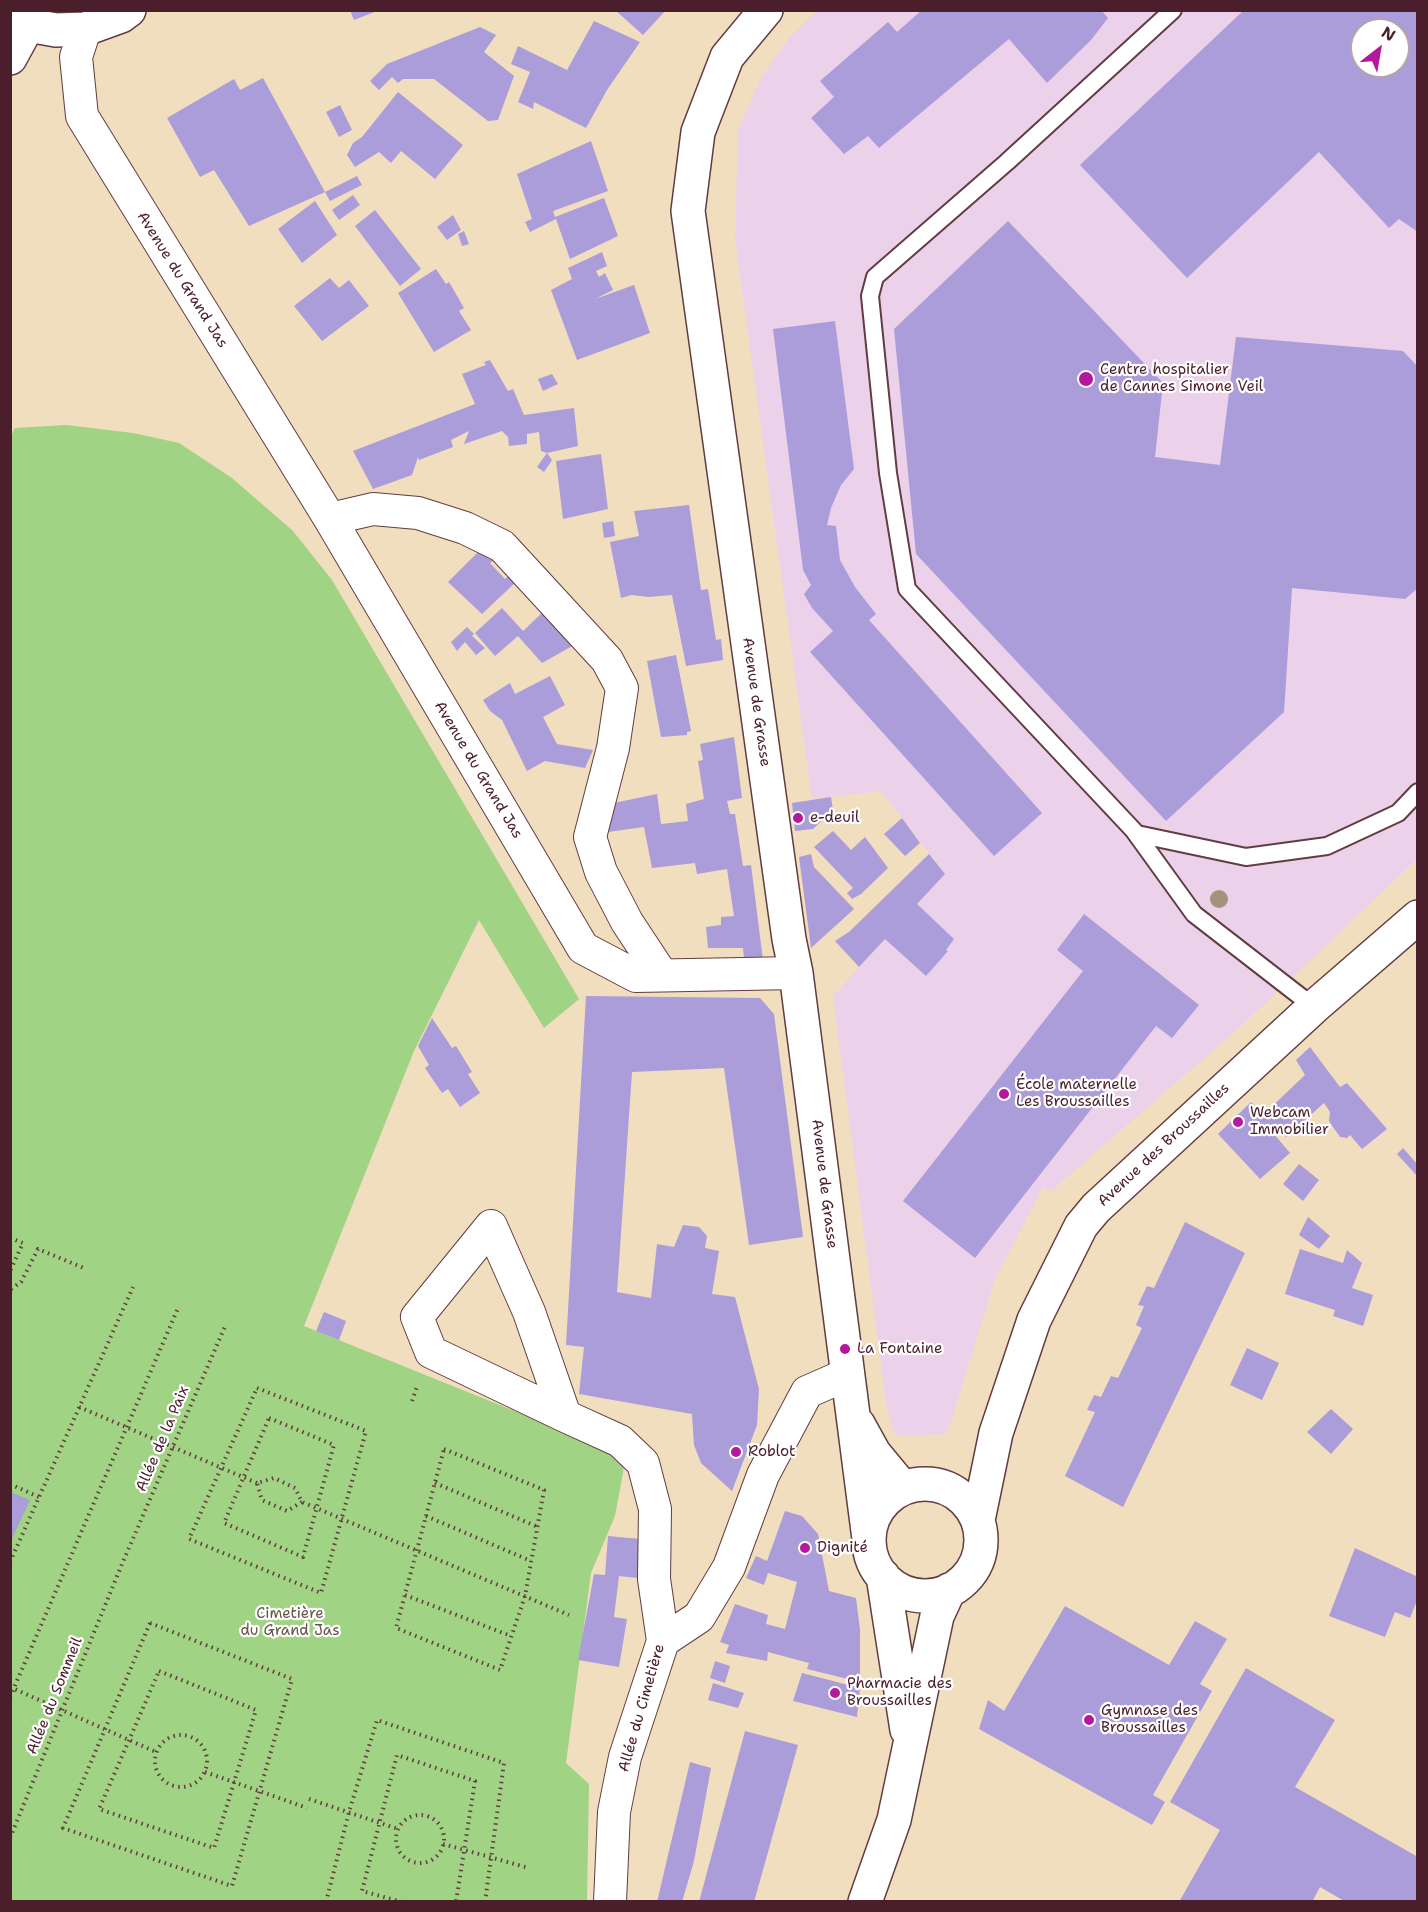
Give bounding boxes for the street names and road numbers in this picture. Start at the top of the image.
street label: Avenue du Grand Jas [133,209,231,351]
street label: Avenue de Grasse [738,636,774,768]
street label: Avenue du Grand Jas [430,698,526,842]
street label: Avenue des Broussailles [1095,1079,1233,1211]
street label: Avenue de Grasse [807,1118,841,1250]
street label: Allée de la Paix [133,1384,193,1494]
street label: Allée du Sommeil [23,1635,87,1757]
street label: Allée du Cimetière [615,1642,669,1774]

